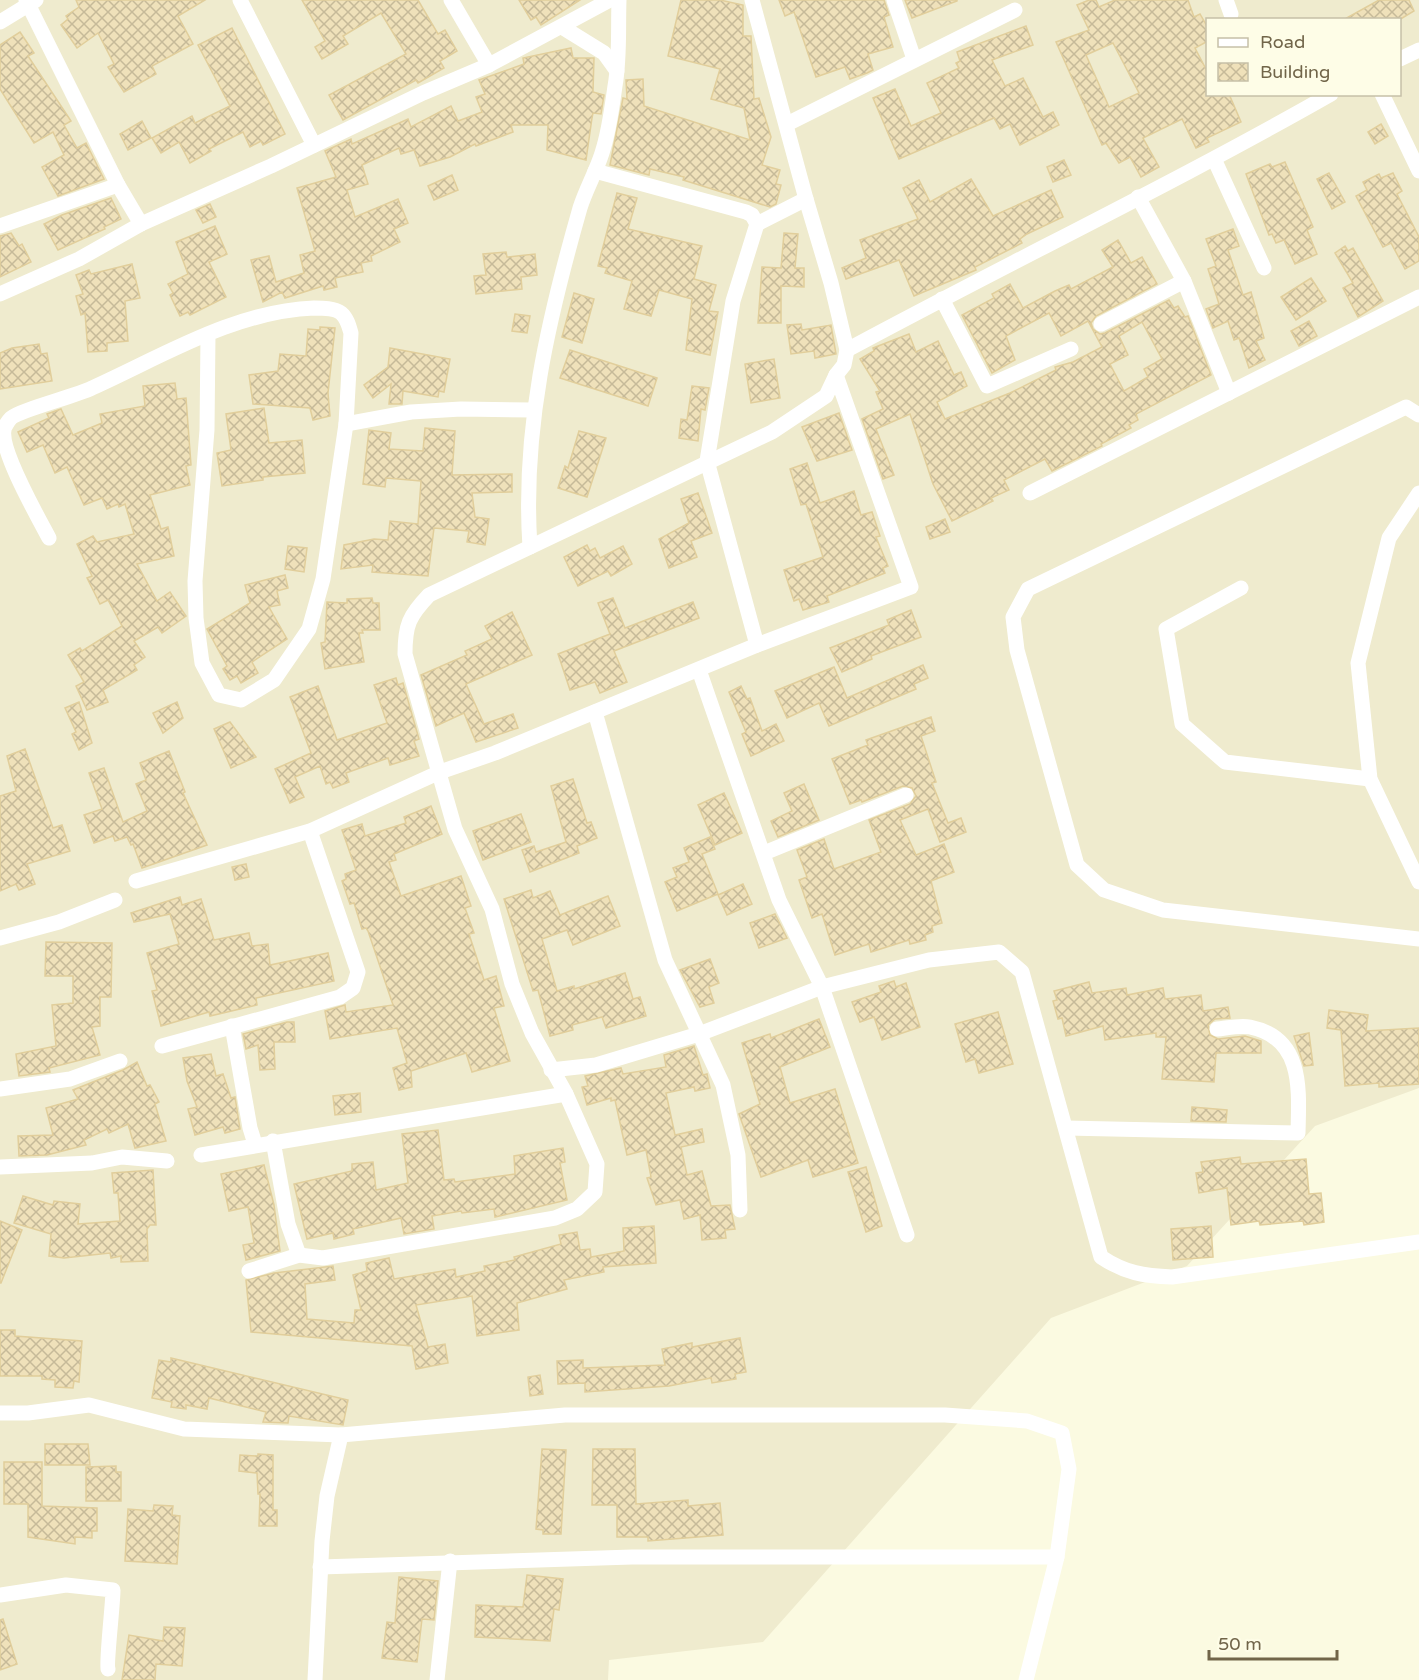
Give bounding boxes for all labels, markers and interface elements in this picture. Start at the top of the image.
legend [1206,18,1401,96]
text: Road [1260,31,1305,53]
text: Building [1260,61,1330,83]
scale bar [1209,1623,1336,1661]
text: 50 m [1218,1633,1262,1655]

